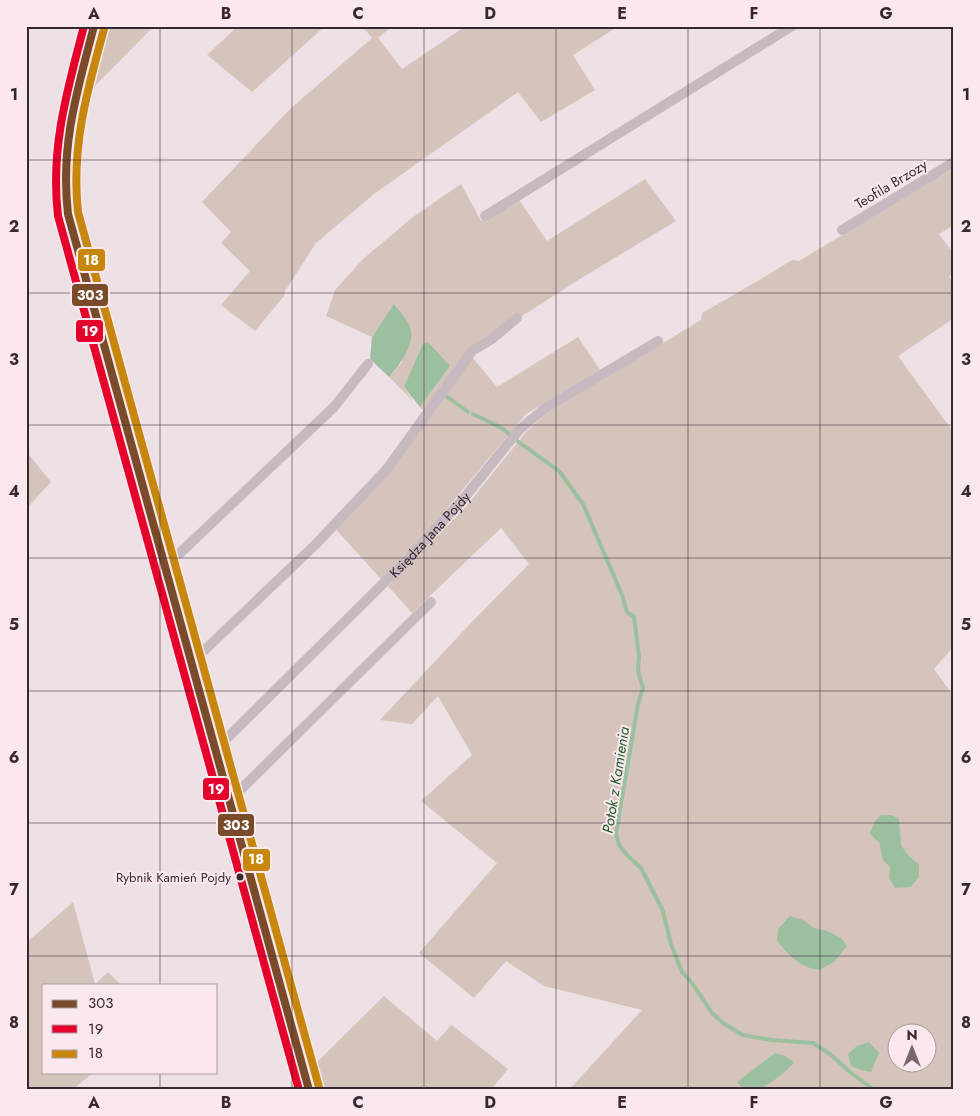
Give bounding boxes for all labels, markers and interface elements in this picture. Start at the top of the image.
text: A [87,2,100,25]
text: B [221,2,231,25]
text: C [352,2,364,25]
text: D [484,2,496,25]
text: E [617,2,627,25]
text: F [750,2,758,25]
text: G [879,2,893,25]
text: 1 [10,83,18,106]
text: 1 [962,83,970,106]
street label: Teofila Brzozy [851,154,932,214]
text: 2 [9,215,19,238]
text: 2 [961,215,971,238]
line badge: 18 [77,248,106,272]
text: 18 [83,250,99,270]
line badge: 303 [71,283,109,307]
text: 303 [77,285,104,305]
line badge: 19 [75,319,104,343]
text: 19 [82,321,98,341]
text: 3 [9,348,19,371]
text: 3 [961,348,971,371]
text: 4 [8,480,20,503]
text: 4 [960,480,972,503]
street label: Księdza Jana Pojdy [385,487,475,582]
text: 5 [9,613,19,636]
text: 5 [961,613,971,636]
water label: Potok z Kamienia [597,724,635,835]
text: 6 [9,746,19,769]
text: 6 [961,746,971,769]
line badge: 19 [202,777,230,801]
text: 19 [208,779,224,799]
line badge: 303 [217,813,255,837]
text: 303 [223,815,250,835]
line badge: 18 [242,848,271,872]
text: 18 [248,849,264,869]
place label: Rybnik Kamień Pojdy [116,868,231,887]
marker: Rybnik Kamień Pojdy [235,872,245,882]
text: 7 [9,878,19,901]
text: 7 [961,878,971,901]
legend [42,984,218,1074]
text: 303 [88,992,113,1014]
text: 8 [9,1011,19,1034]
text: 8 [961,1011,971,1034]
text: 19 [88,1018,103,1040]
north arrow [888,1024,938,1074]
text: N [906,1025,918,1045]
text: 18 [88,1042,103,1064]
text: A [87,1091,100,1114]
text: B [221,1091,231,1114]
text: C [352,1091,364,1114]
text: D [484,1091,496,1114]
text: E [617,1091,627,1114]
text: F [750,1091,758,1114]
text: G [879,1091,893,1114]

